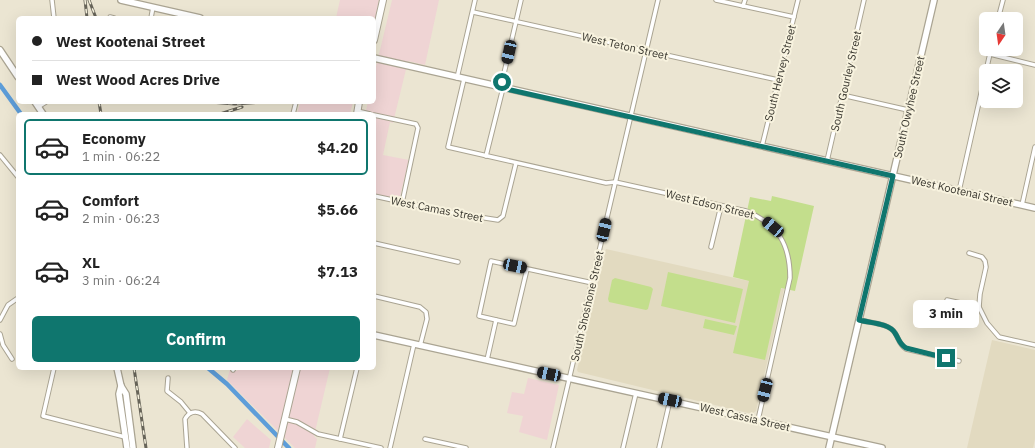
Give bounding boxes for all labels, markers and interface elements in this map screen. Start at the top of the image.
north arrow [979,12,1023,56]
map controls [979,12,1023,108]
street label: South Hervey Street [761,23,799,123]
street label: West Teton Street [581,29,670,63]
street label: South Gourley Street [828,29,864,133]
text: West Kootenai Street [56,32,205,51]
car [500,39,518,65]
street label: South Owyhee Street [890,54,928,159]
button: layers [979,64,1023,108]
text: West Wood Acres Drive [56,70,220,89]
route start [493,73,511,91]
icon: car [34,129,70,165]
text: Economy [82,129,146,148]
text: $4.20 [317,138,358,157]
text: 1 min · 06:22 [82,148,160,165]
street label: West Kootenai Street [910,172,1014,210]
street label: West Edson Street [664,186,756,222]
icon: car [34,191,70,227]
text: Comfort [82,191,139,210]
street label: West Camas Street [390,193,484,225]
text: $5.66 [317,200,358,219]
text: 2 min · 06:23 [82,210,160,227]
car [760,215,786,239]
car [595,217,613,243]
street label: South Shoshone Street [567,249,607,363]
icon: car [34,253,70,289]
text: XL [82,253,100,272]
car [502,258,528,274]
text: $7.13 [317,262,358,281]
text: 3 min · 06:24 [82,272,160,289]
callout: 3 min [913,300,979,328]
text: 3 min [929,305,963,322]
button: Confirm [32,316,360,362]
route end [937,349,955,367]
car [536,366,562,382]
car [756,377,774,403]
car [657,392,683,408]
street label: West Cassia Street [699,400,792,434]

